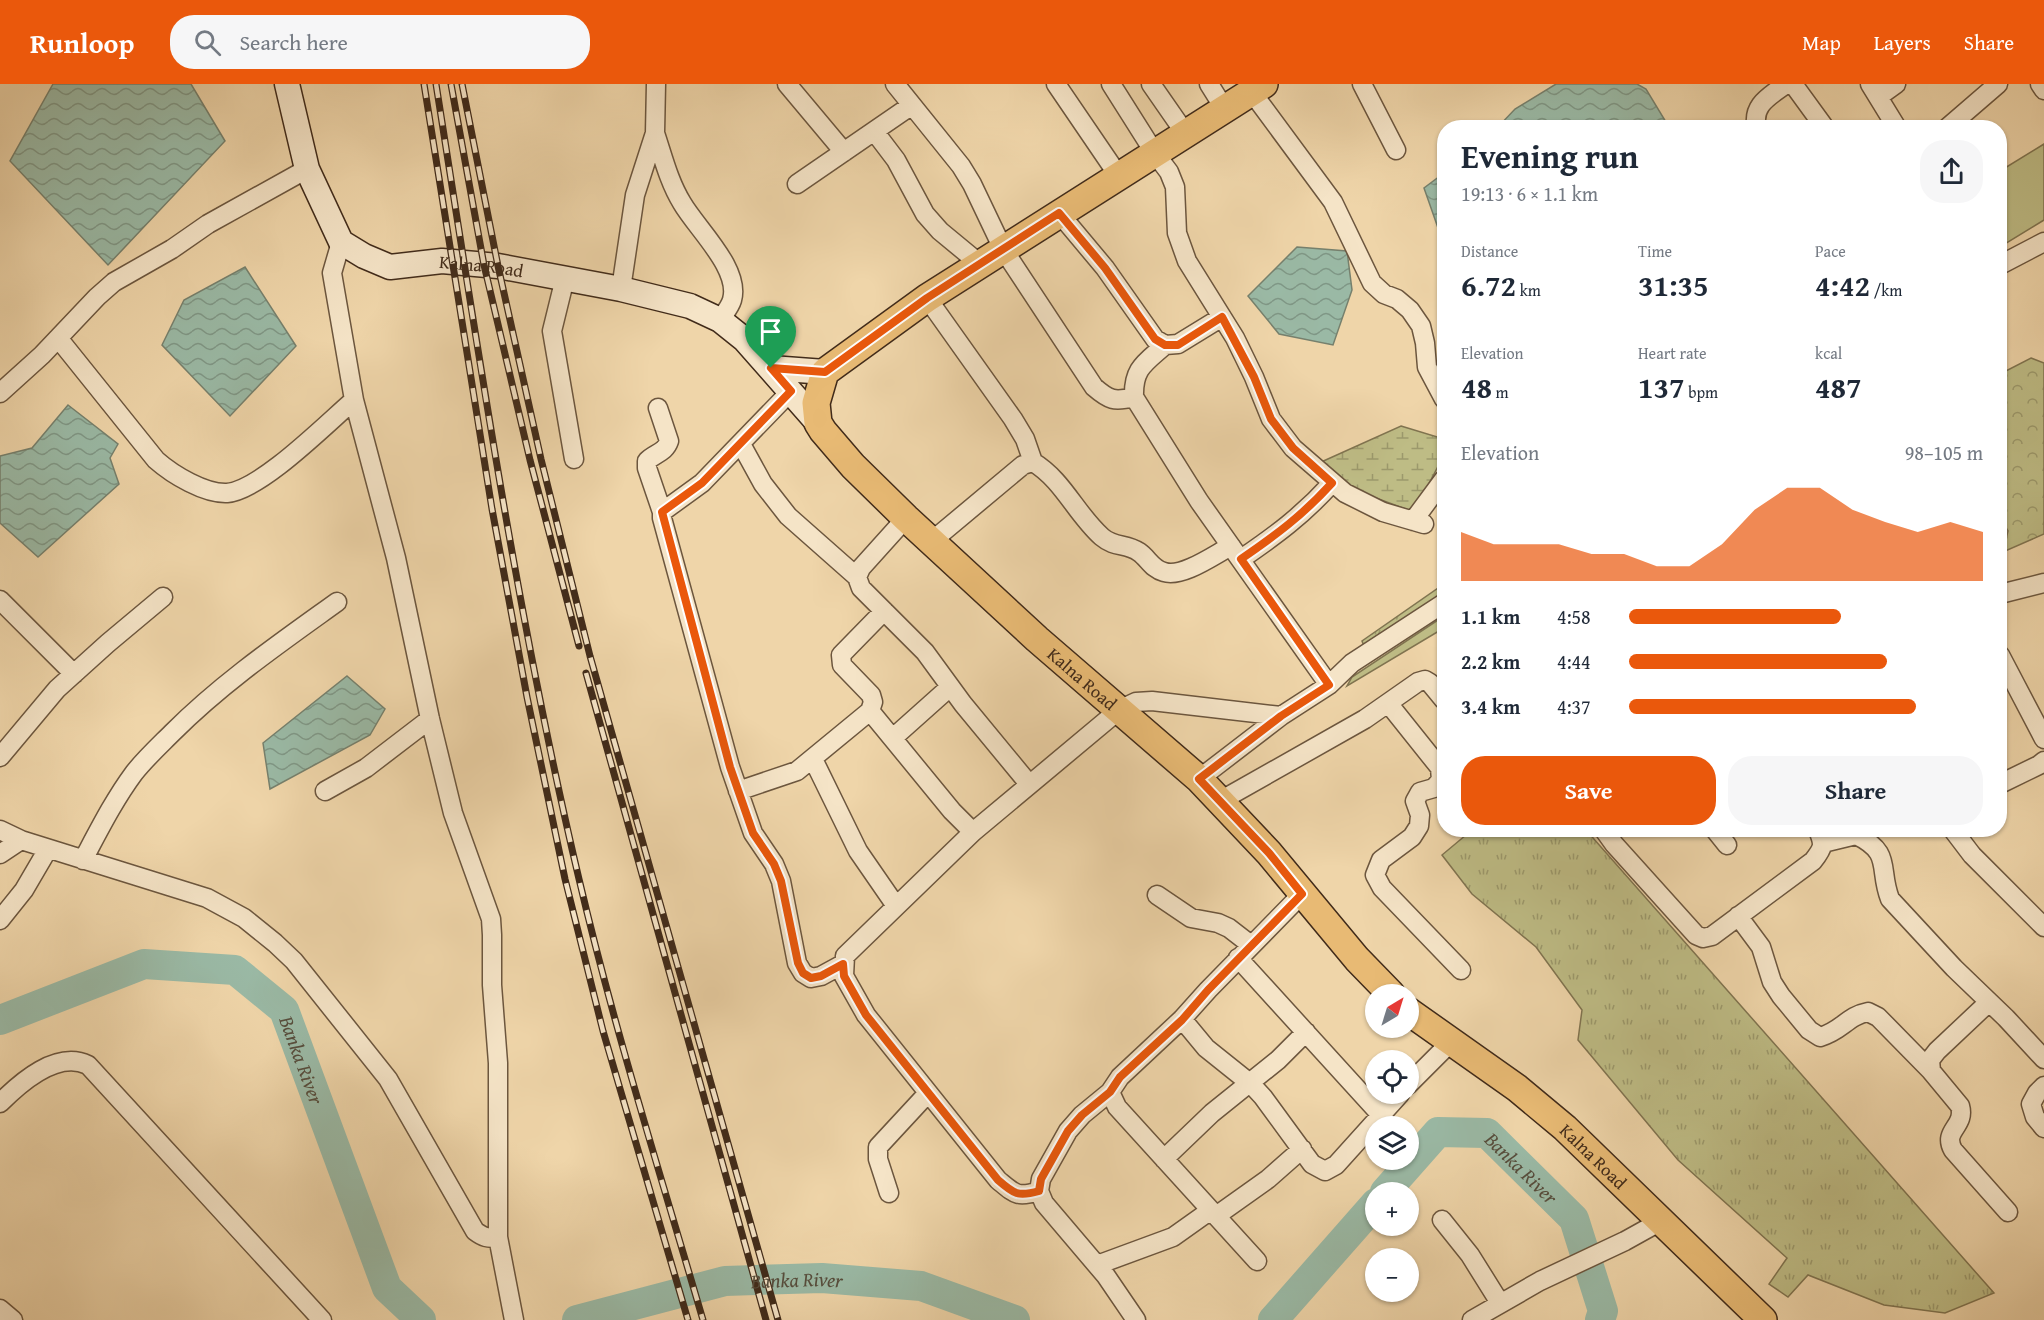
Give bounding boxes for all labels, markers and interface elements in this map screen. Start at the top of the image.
search box [170,15,590,69]
text: Runloop [30,22,134,63]
icon: search [191,26,224,59]
text: Search here [239,26,348,58]
text: Map [1802,27,1841,58]
text: Layers [1874,27,1931,58]
text: Share [1964,27,2014,58]
text: Evening run [1461,132,1638,180]
button: share [1920,140,1983,203]
text: 19:13 · 6 × 1.1 km [1461,179,1598,208]
text: Distance [1461,239,1518,263]
text: Time [1638,239,1672,263]
text: Pace [1815,239,1846,263]
street label: Kalna Road [438,247,526,284]
text: 6.72 [1461,263,1516,307]
text: 31:35 [1638,263,1709,307]
text: 4:42 [1815,263,1870,307]
text: km [1516,278,1541,302]
text: /km [1870,278,1902,302]
pin [745,306,796,368]
icon: arrive [754,315,787,348]
text: Elevation [1461,341,1524,365]
text: Heart rate [1638,341,1707,365]
text: kcal [1815,341,1842,365]
text: 48 [1461,365,1492,409]
text: 137 [1638,365,1685,409]
text: 487 [1815,365,1862,409]
text: m [1492,380,1509,404]
text: bpm [1685,380,1718,404]
text: Elevation [1461,438,1539,467]
text: 98–105 m [1905,438,1983,467]
text: 1.1 km [1461,602,1520,631]
text: 4:58 [1557,602,1591,631]
street label: Kalna Road [1042,641,1124,717]
text: 2.2 km [1461,647,1520,676]
text: 4:44 [1557,647,1591,676]
text: 3.4 km [1461,692,1520,721]
text: 4:37 [1557,692,1591,721]
button: Save [1461,756,1716,825]
button: Share [1728,756,1983,825]
north arrow [1365,984,1419,1038]
map controls [1365,984,1419,1302]
water label: Banka River [272,1011,332,1109]
button: locate [1365,1050,1419,1104]
button: layers [1365,1116,1419,1170]
street label: Kalna Road [1554,1117,1634,1195]
water label: Banka River [1478,1124,1565,1211]
button: + [1365,1182,1419,1236]
button: − [1365,1248,1419,1302]
water label: Banka River [749,1263,845,1295]

